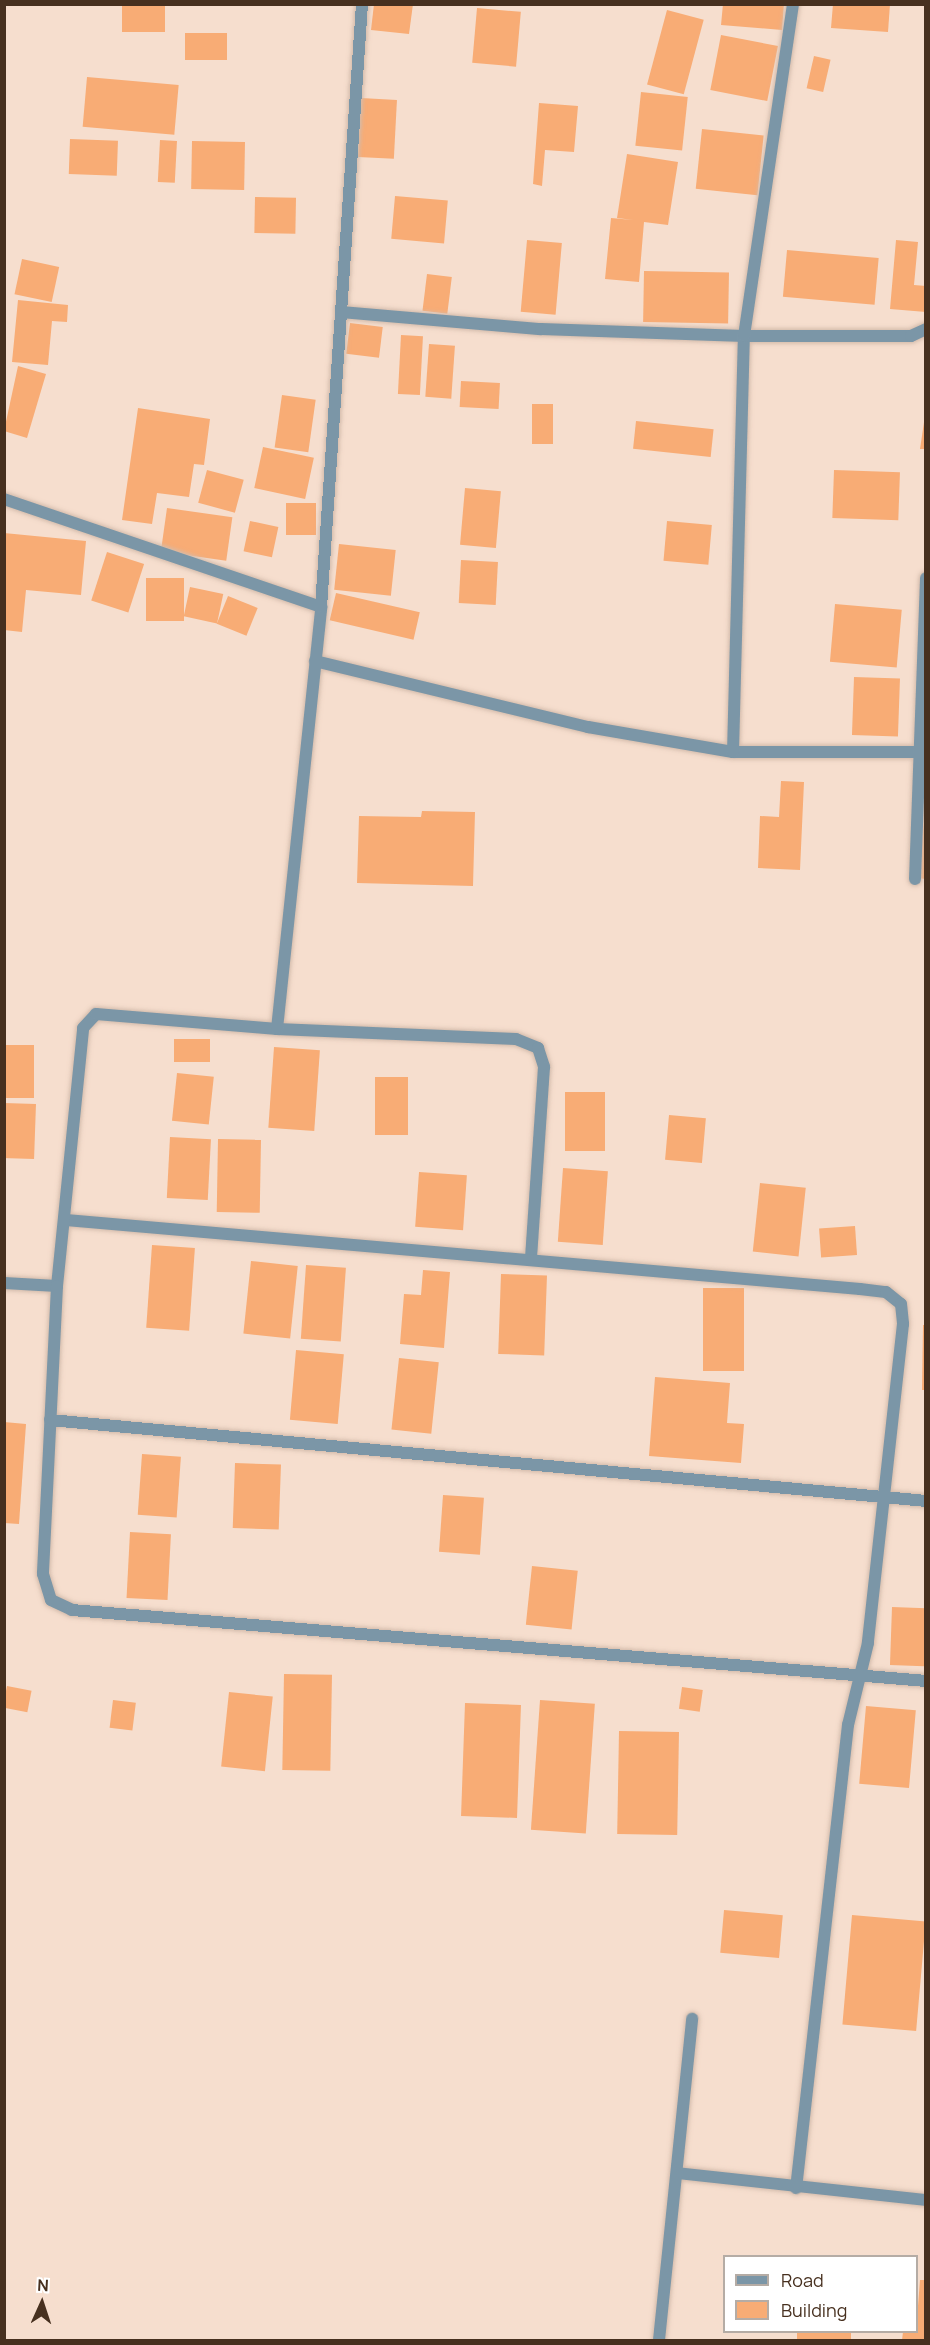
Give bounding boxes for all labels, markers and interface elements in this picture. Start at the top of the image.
legend [723,2255,918,2333]
text: Road [781,2268,824,2292]
north arrow [12,2273,72,2333]
text: N [37,2274,49,2296]
text: Building [781,2298,847,2322]

